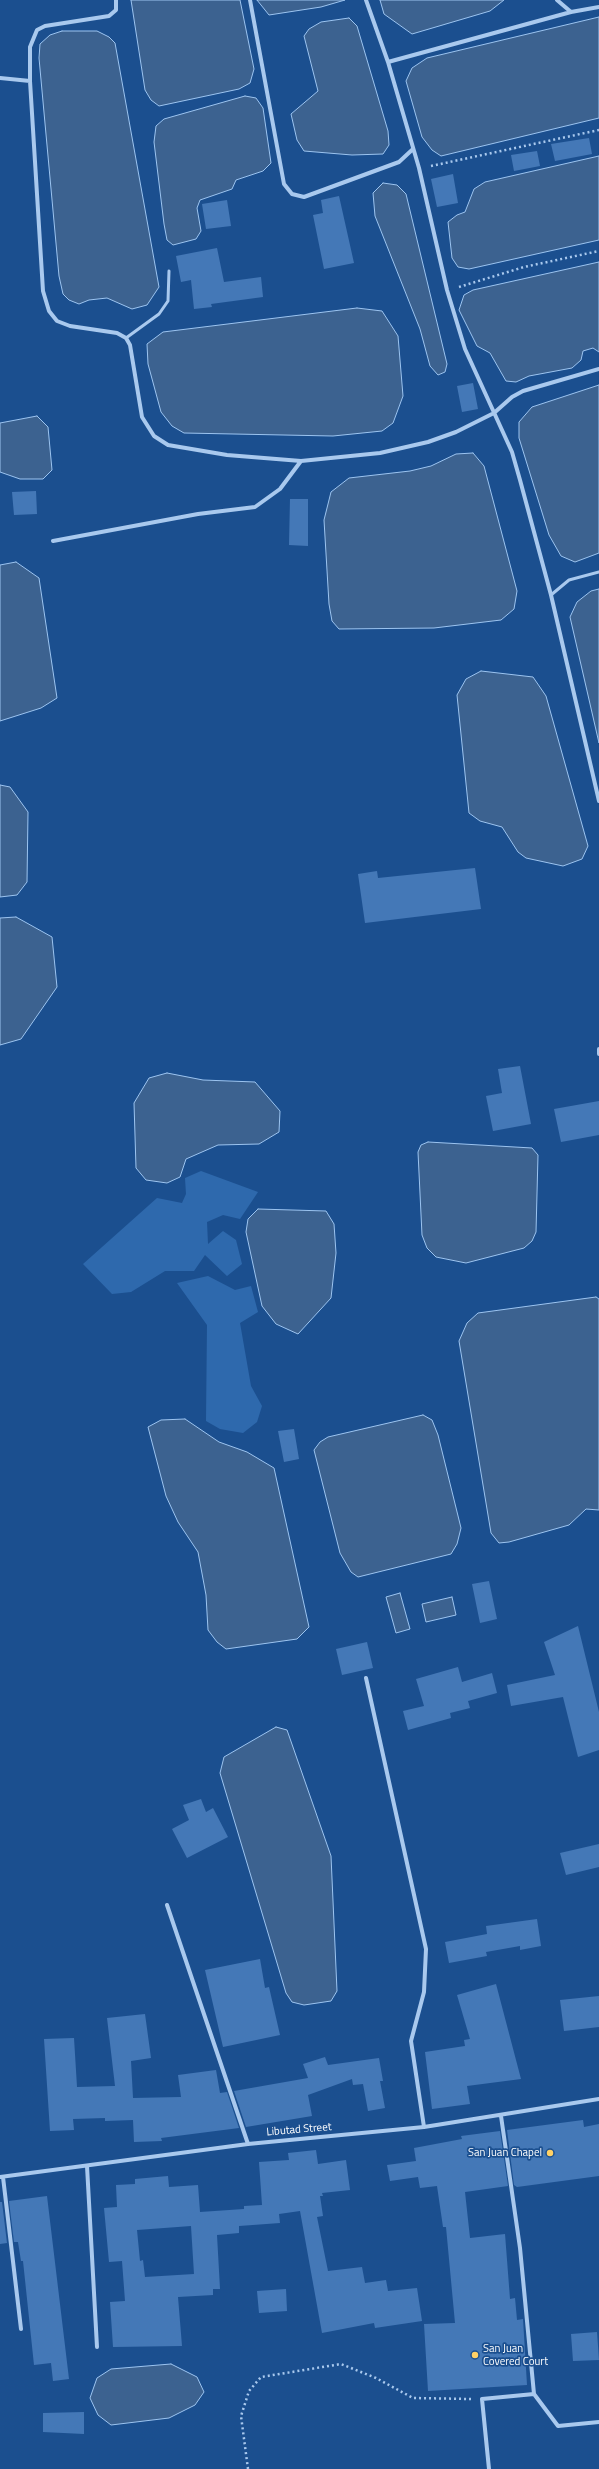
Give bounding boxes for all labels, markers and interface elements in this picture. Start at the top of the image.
street label: Libutad Street [266,2121,332,2139]
place label: San Juan Chapel [468,2146,542,2160]
marker: San Juan Chapel [545,2148,555,2158]
place label: San Juan Covered Court [483,2342,548,2368]
marker: San Juan Covered Court [470,2350,480,2360]

